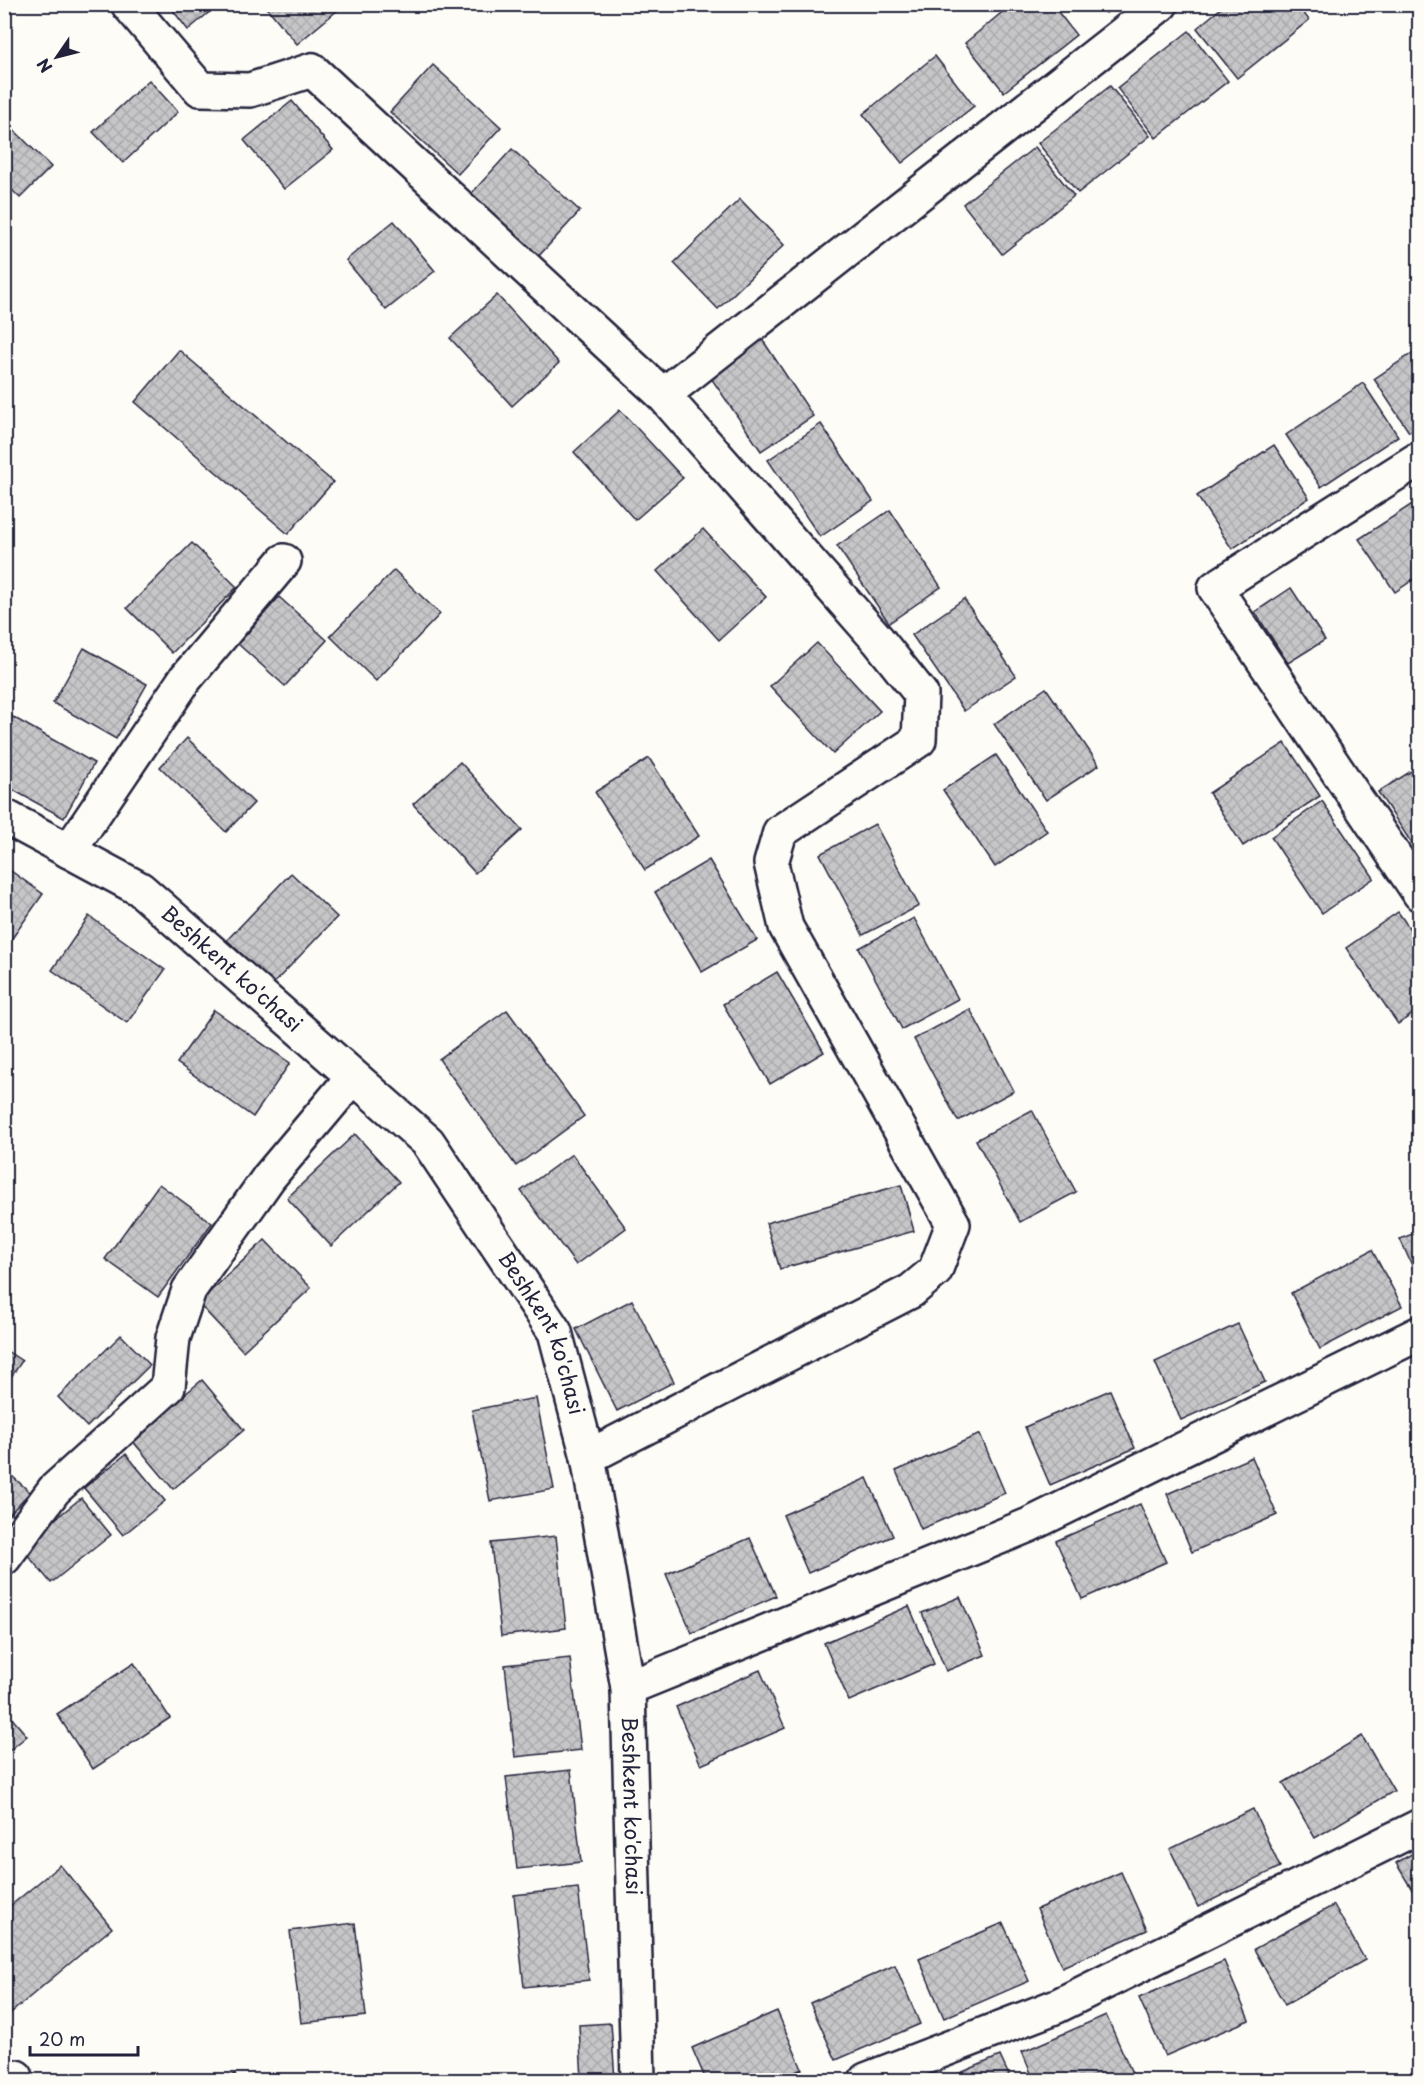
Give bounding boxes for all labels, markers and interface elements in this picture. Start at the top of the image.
north arrow [27,27,87,87]
text: N [30,54,57,78]
street label: Beshkent ko'chasi [155,897,310,1039]
street label: Beshkent ko'chasi [491,1244,594,1418]
street label: Beshkent ko'chasi [615,1716,651,1896]
scale bar [30,2019,138,2057]
text: 20 m [39,2025,85,2052]

